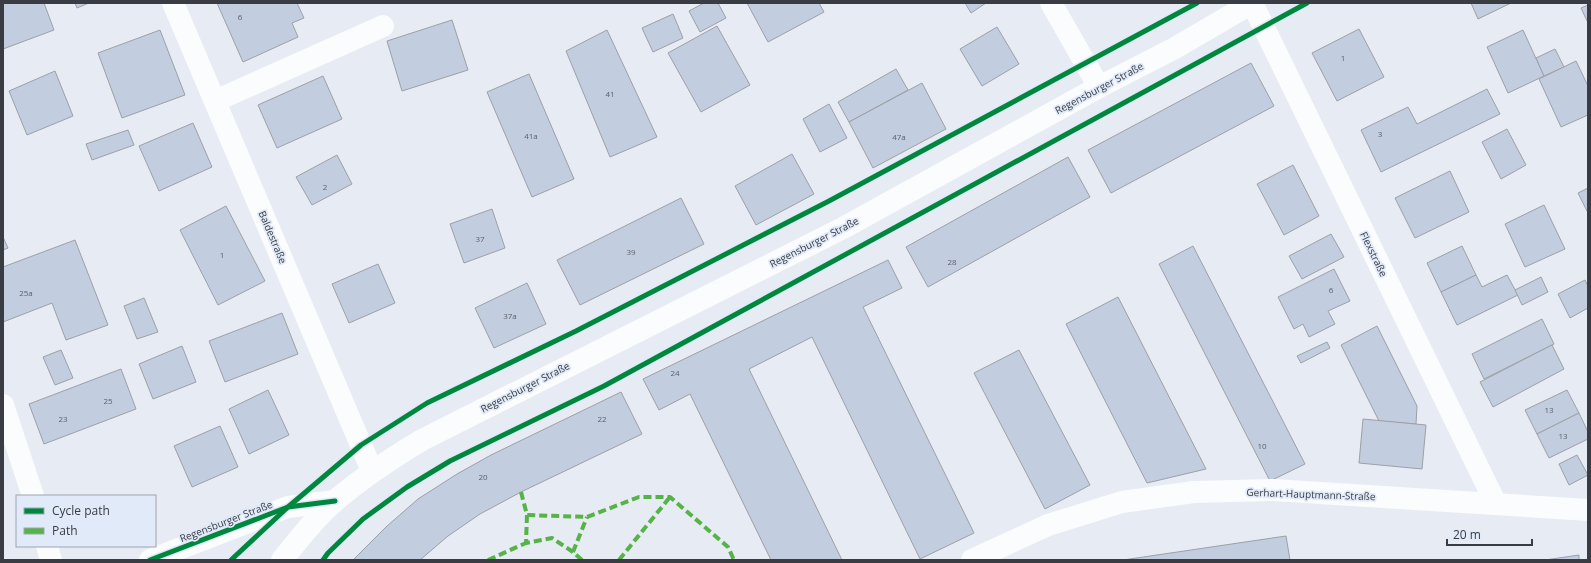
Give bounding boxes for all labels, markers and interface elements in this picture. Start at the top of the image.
house number: 6 [238,11,243,22]
house number: 1 [1341,52,1345,63]
street label: Regensburger Straße [1052,59,1146,117]
house number: 41 [605,88,615,99]
house number: 3 [1378,128,1383,139]
house number: 41a [524,130,538,141]
house number: 47a [892,131,906,142]
house number: 2 [323,181,328,192]
street label: Baldestraße [256,208,291,266]
street label: Regensburger Straße [767,213,861,271]
street label: Flexstraße [1357,229,1391,279]
house number: 37 [475,233,485,244]
house number: 39 [626,246,636,257]
house number: 1 [220,249,224,260]
house number: 28 [947,256,957,267]
house number: 6 [1329,284,1334,295]
house number: 25a [19,287,33,298]
house number: 37a [503,310,517,321]
street label: Regensburger Straße [478,358,572,416]
house number: 24 [670,367,680,378]
house number: 25 [103,395,113,406]
house number: 13 [1544,404,1554,415]
house number: 23 [58,413,68,424]
house number: 22 [597,413,607,424]
house number: 13 [1558,430,1568,441]
house number: 10 [1257,440,1267,451]
house number: 20 [478,471,488,482]
street label: Gerhart-Hauptmann-Straße [1246,485,1376,503]
legend [16,495,156,547]
street label: Regensburger Straße [178,497,275,545]
text: Cycle path [52,502,110,519]
scale bar [1447,521,1532,547]
text: Path [52,522,78,539]
text: 20 m [1453,526,1481,543]

